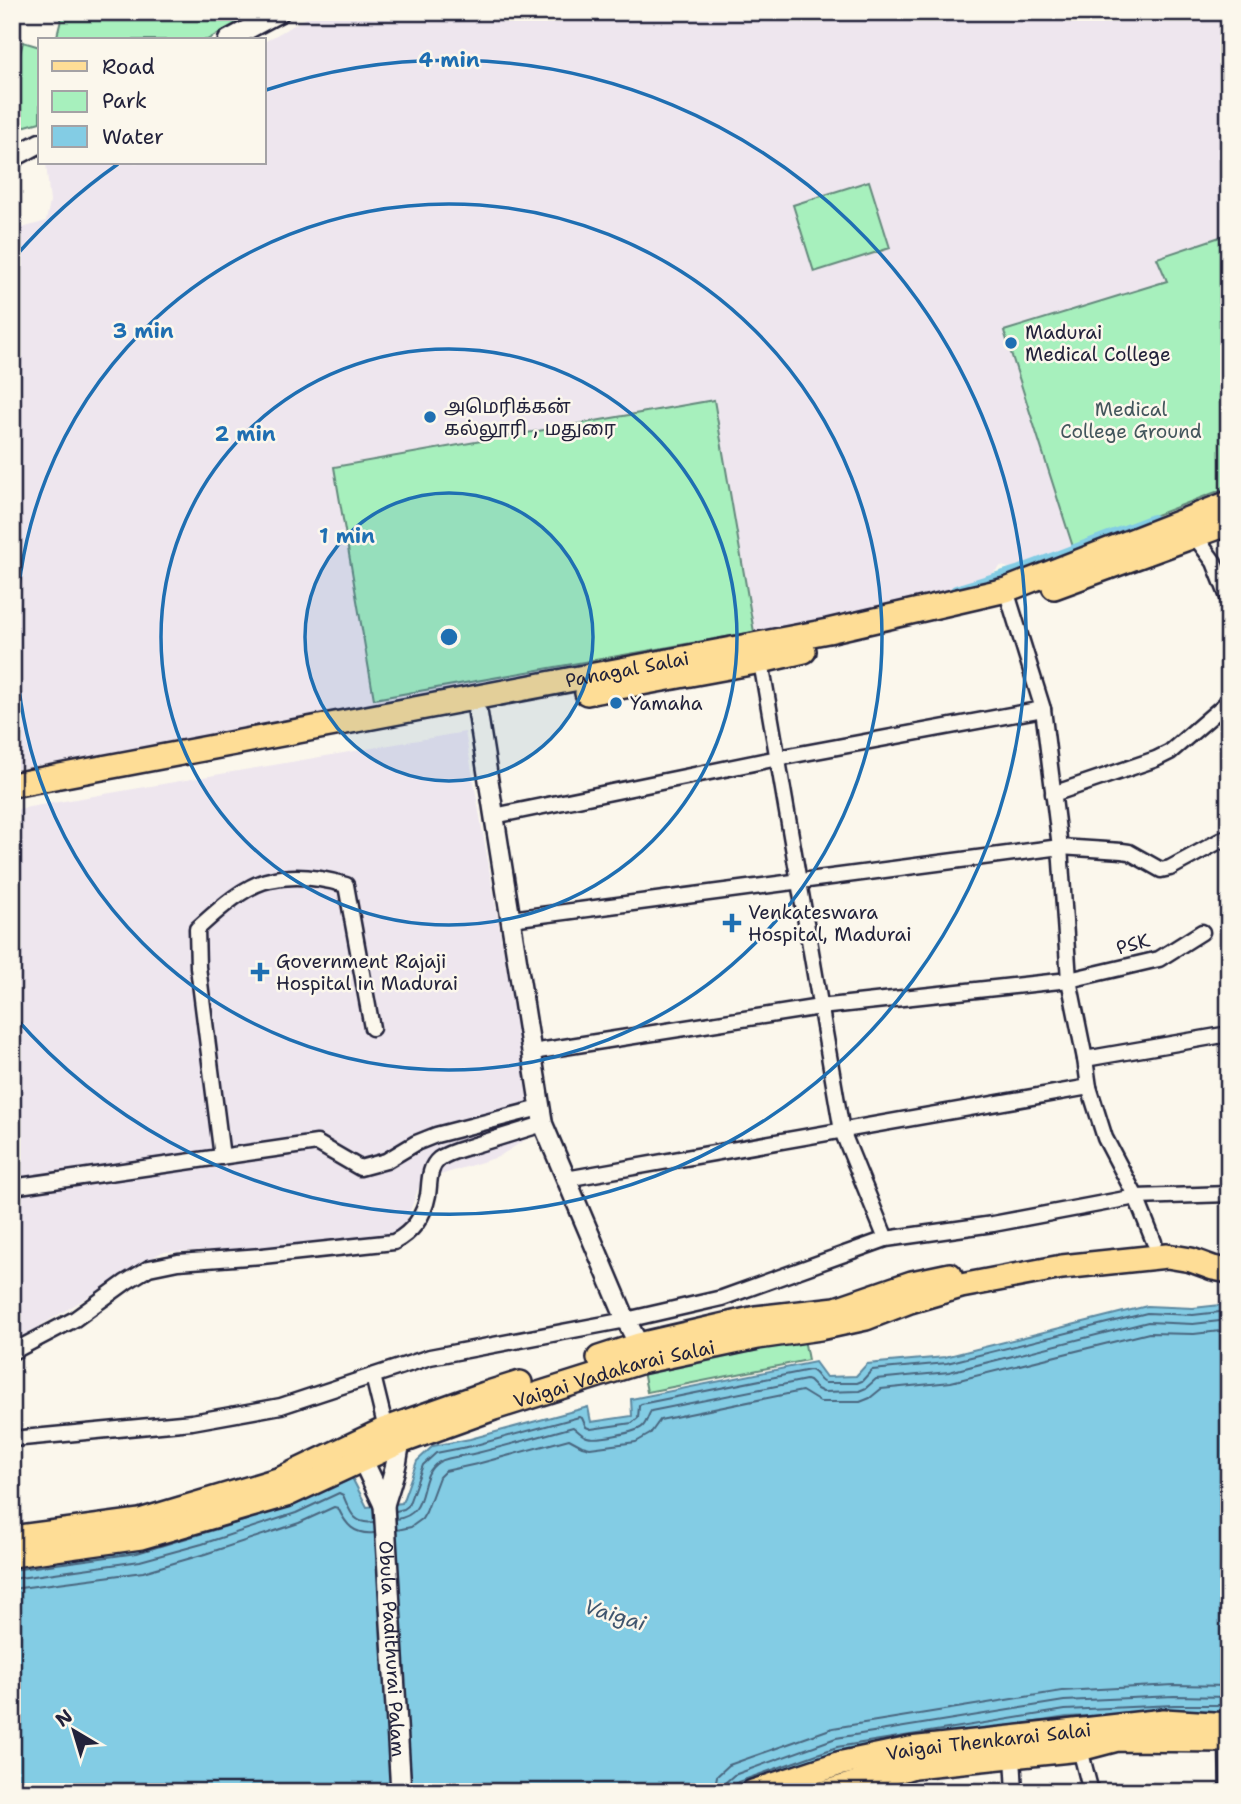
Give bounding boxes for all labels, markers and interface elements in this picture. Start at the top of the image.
legend [38,38,266,164]
text: 4 min [418,46,480,74]
text: Road [102,53,155,81]
text: Park [102,87,147,115]
text: Water [102,123,164,151]
text: 3 min [112,317,174,345]
place label: Madurai Medical College [1025,320,1171,367]
marker: Madurai Medical College [1003,335,1019,351]
place label: அமெரிக்கன் கல்லூரி , மதுரை [444,394,616,442]
park label: Medical College Ground [1060,397,1202,444]
marker: அமெரிக்கன் கல்லூரி , மதுரை [422,409,438,425]
text: 2 min [214,420,276,448]
text: 1 min [319,522,375,550]
centre of rings [437,625,461,649]
street label: Panagal Salai [563,645,691,693]
place label: Yamaha [630,691,703,716]
marker: Yamaha [608,695,624,711]
place label: Venkateswara Hospital, Madurai [748,900,912,947]
marker: Venkateswara Hospital, Madurai [722,913,742,933]
street label: PSK [1113,928,1153,960]
place label: Government Rajaji Hospital in Madurai [276,949,458,996]
marker: Government Rajaji Hospital in Madurai [250,962,270,982]
street label: Vaigai Vadakarai Salai [510,1334,717,1414]
street label: Obula Padithurai Palam [374,1540,411,1758]
water label: Vaigai [581,1592,650,1638]
north arrow [38,1696,108,1766]
text: N [50,1704,77,1732]
street label: Vaigai Thenkarai Salai [884,1717,1092,1766]

